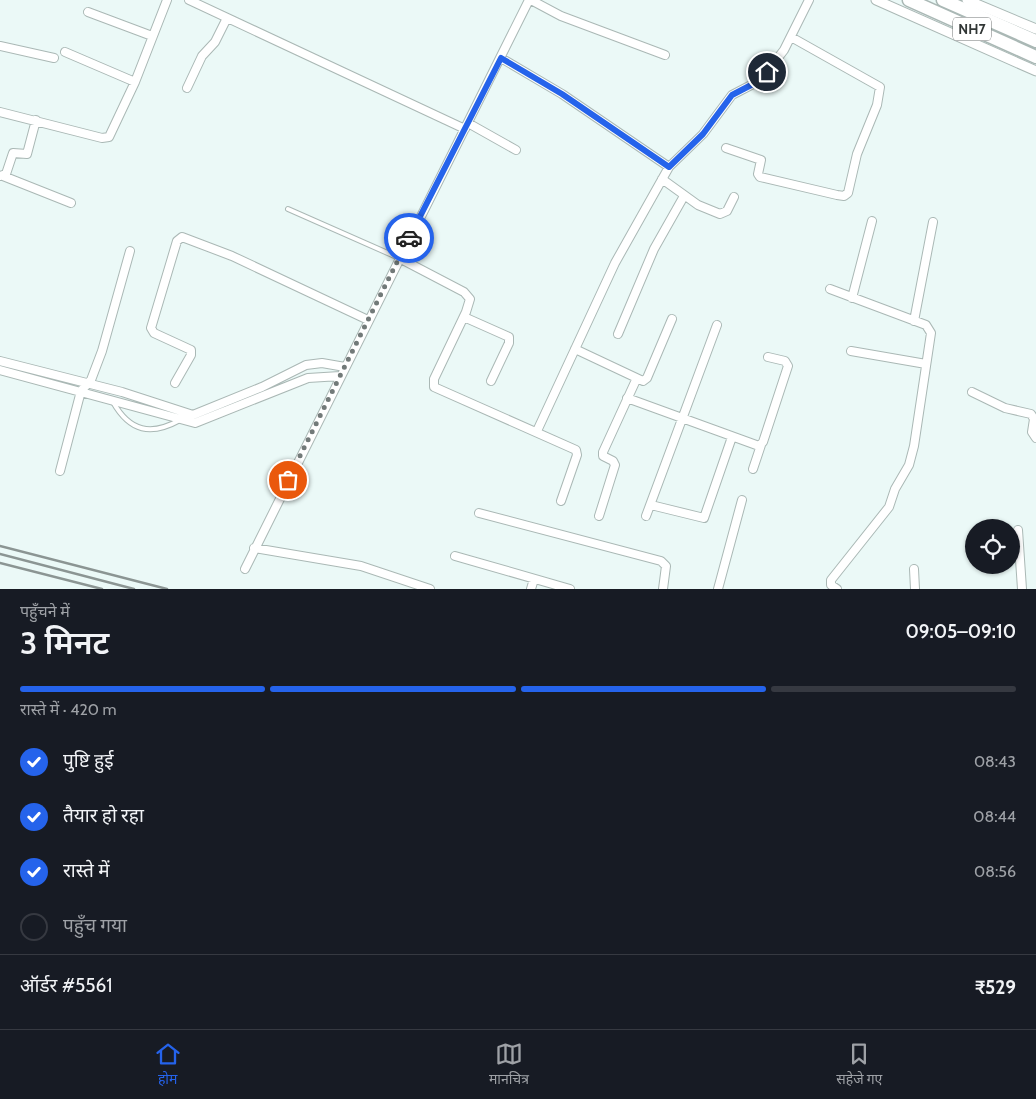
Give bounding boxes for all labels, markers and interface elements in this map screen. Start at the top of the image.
road number: NH7 [953,18,991,40]
pin [746,51,788,93]
icon: home [753,58,781,86]
courier [384,213,434,263]
icon: car [395,224,423,252]
pin [267,459,309,501]
icon: bag [274,466,302,494]
map controls [965,519,1020,574]
button: locate [965,519,1020,574]
text: पहुँचने में [20,602,70,621]
text: 09:05–09:10 [906,620,1016,643]
text: 3 मिनट [20,623,109,662]
text: रास्ते में · 420 m [20,700,117,719]
icon: check [20,748,48,776]
text: पुष्टि हुई [63,749,114,772]
text: 08:43 [974,752,1016,771]
icon: check [20,803,48,831]
text: तैयार हो रहा [63,804,144,827]
text: 08:44 [973,807,1016,826]
icon: check [20,858,48,886]
text: रास्ते में [63,859,110,882]
text: 08:56 [974,862,1016,881]
text: पहुँच गया [63,914,127,937]
text: ऑर्डर #5561 [20,974,112,997]
text: ₹529 [975,976,1016,999]
tab: होम [154,1040,182,1090]
tab: मानचित्र [489,1040,529,1090]
tab: सहेजे गए [836,1040,882,1090]

